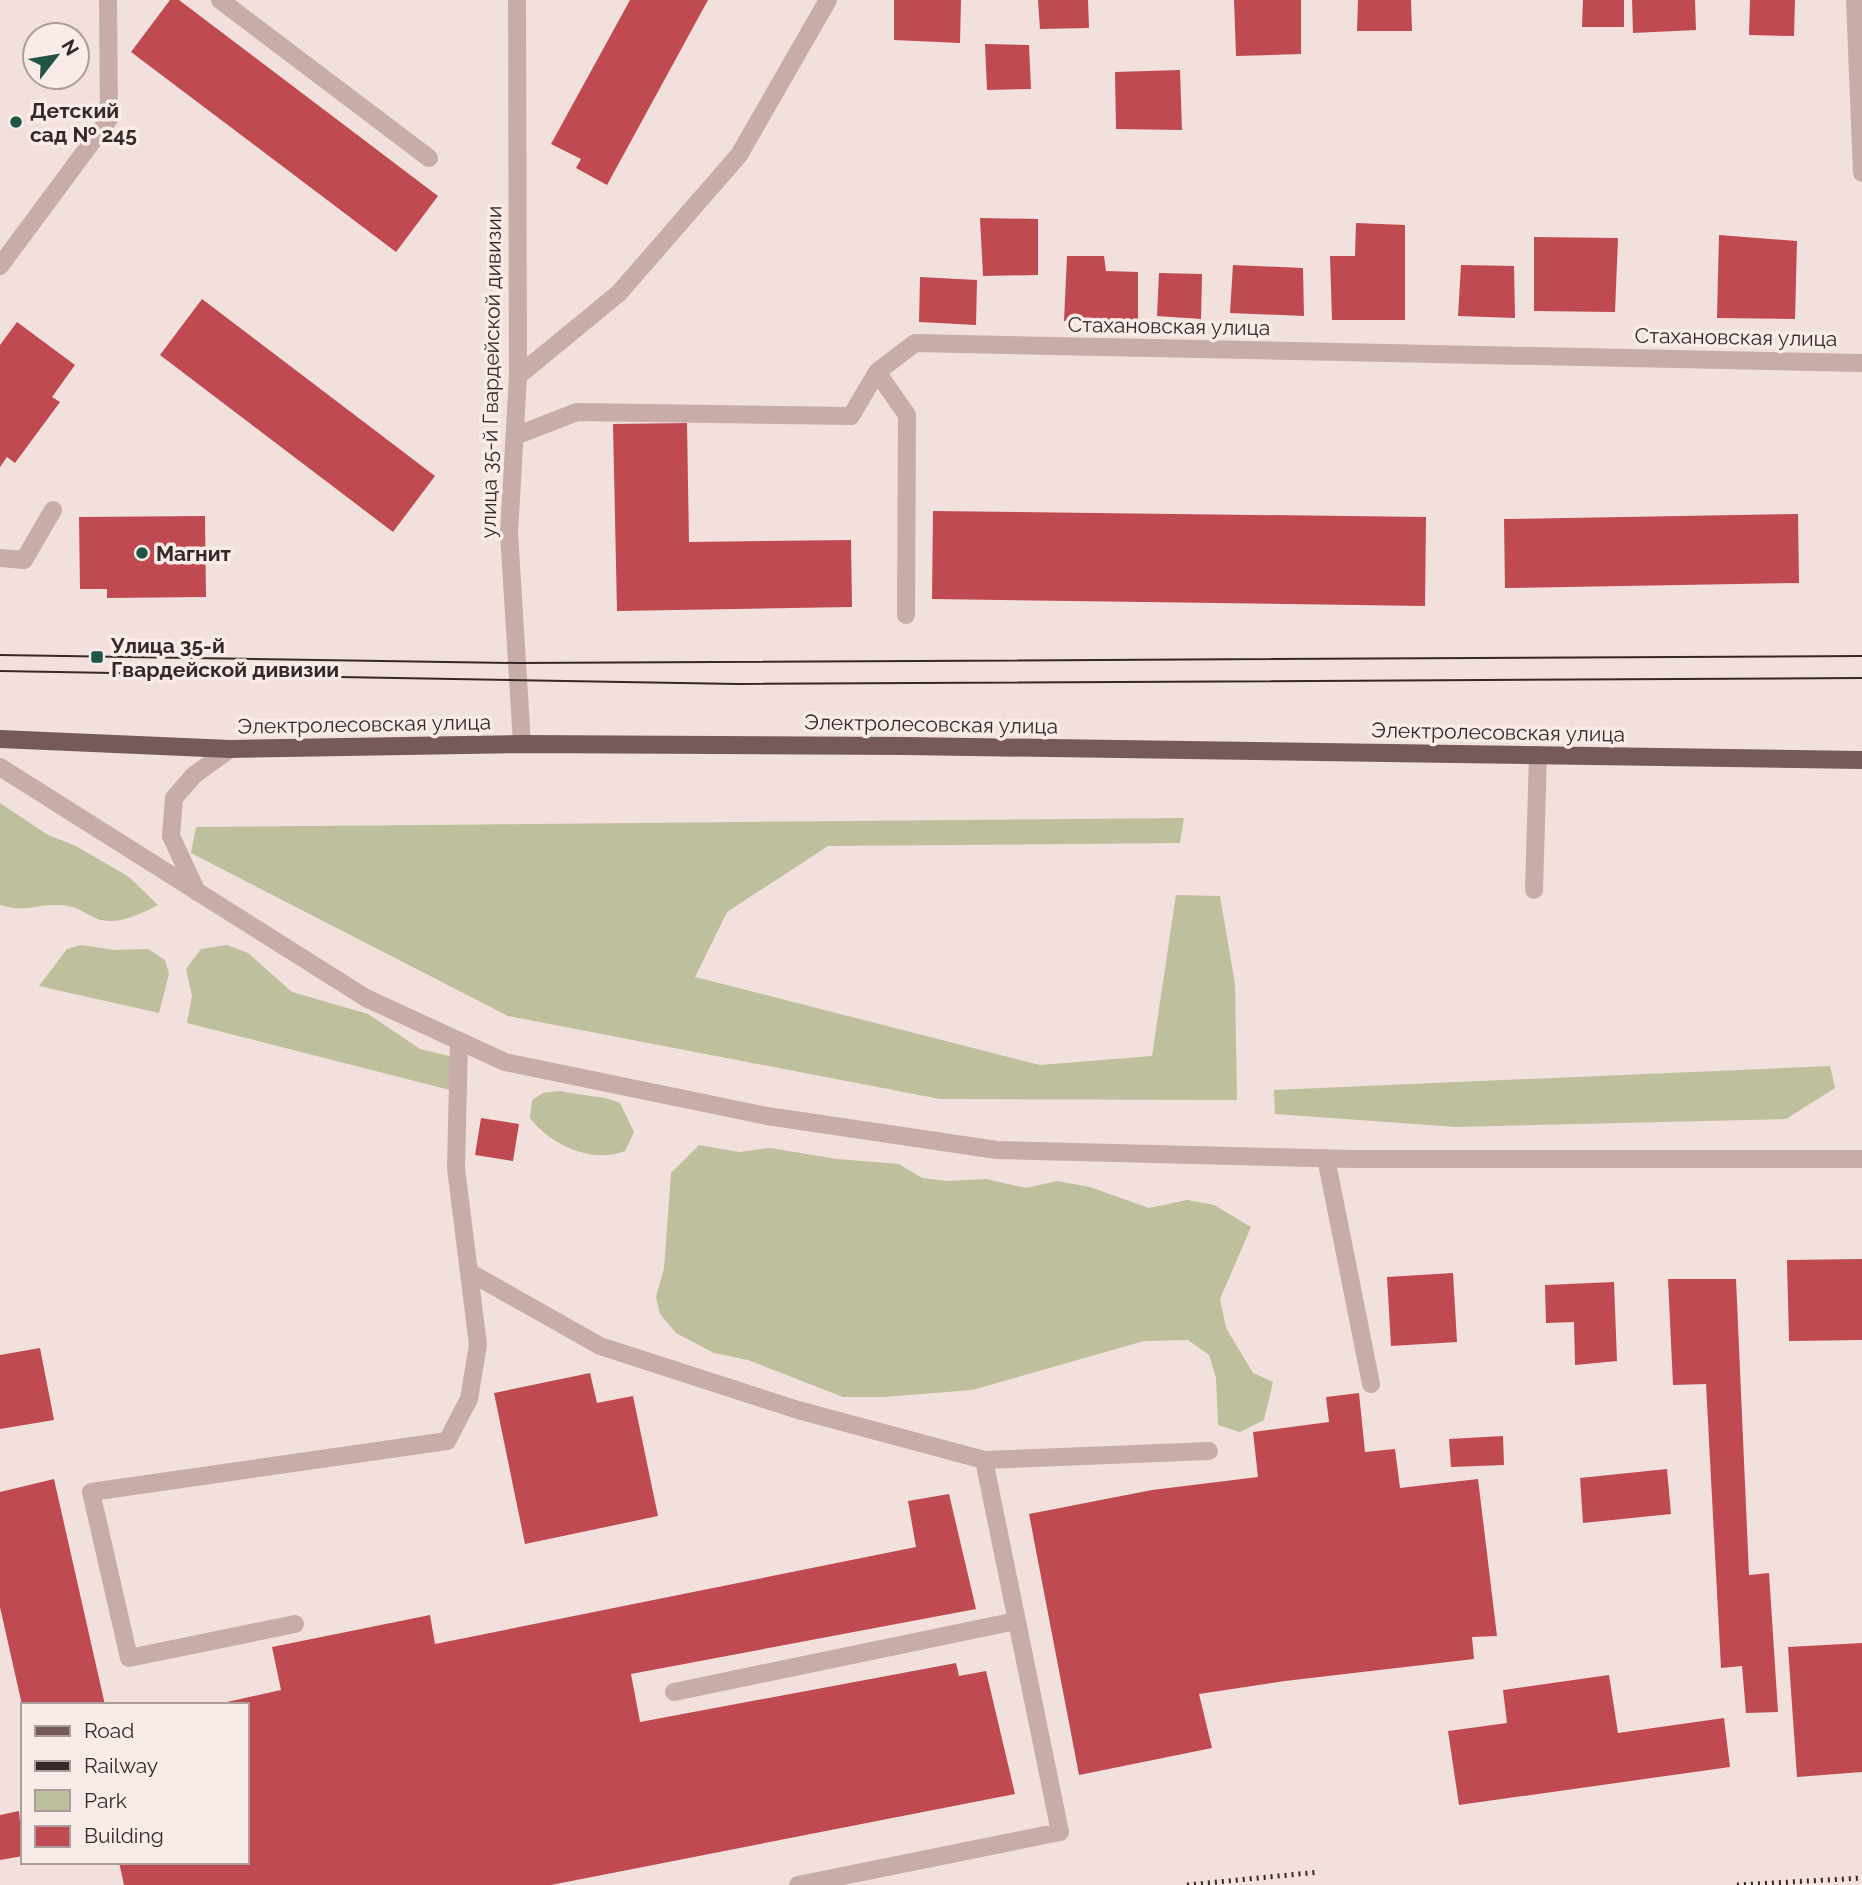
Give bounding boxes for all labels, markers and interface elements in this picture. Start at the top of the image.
north arrow [21,21,91,91]
text: N [57,35,84,59]
place label: Детский сад № 245 [30,98,137,147]
marker: Детский сад № 245 [8,114,24,130]
street label: улица 35-й Гвардейской дивизии [476,205,506,539]
street label: Стахановская улица [1067,312,1271,340]
street label: Стахановская улица [1634,323,1838,351]
place label: Магнит [156,541,232,566]
marker: Магнит [134,545,150,561]
place label: Улица 35-й Гвардейской дивизии [110,633,339,682]
marker: Улица 35-й Гвардейской дивизии [89,649,105,665]
street label: Электролесовская улица [237,709,491,739]
street label: Электролесовская улица [804,709,1058,739]
street label: Электролесовская улица [1371,717,1625,747]
legend [21,1703,248,1864]
text: Road [84,1718,134,1743]
text: Railway [84,1753,158,1778]
text: Park [84,1788,127,1813]
text: Building [84,1823,164,1848]

